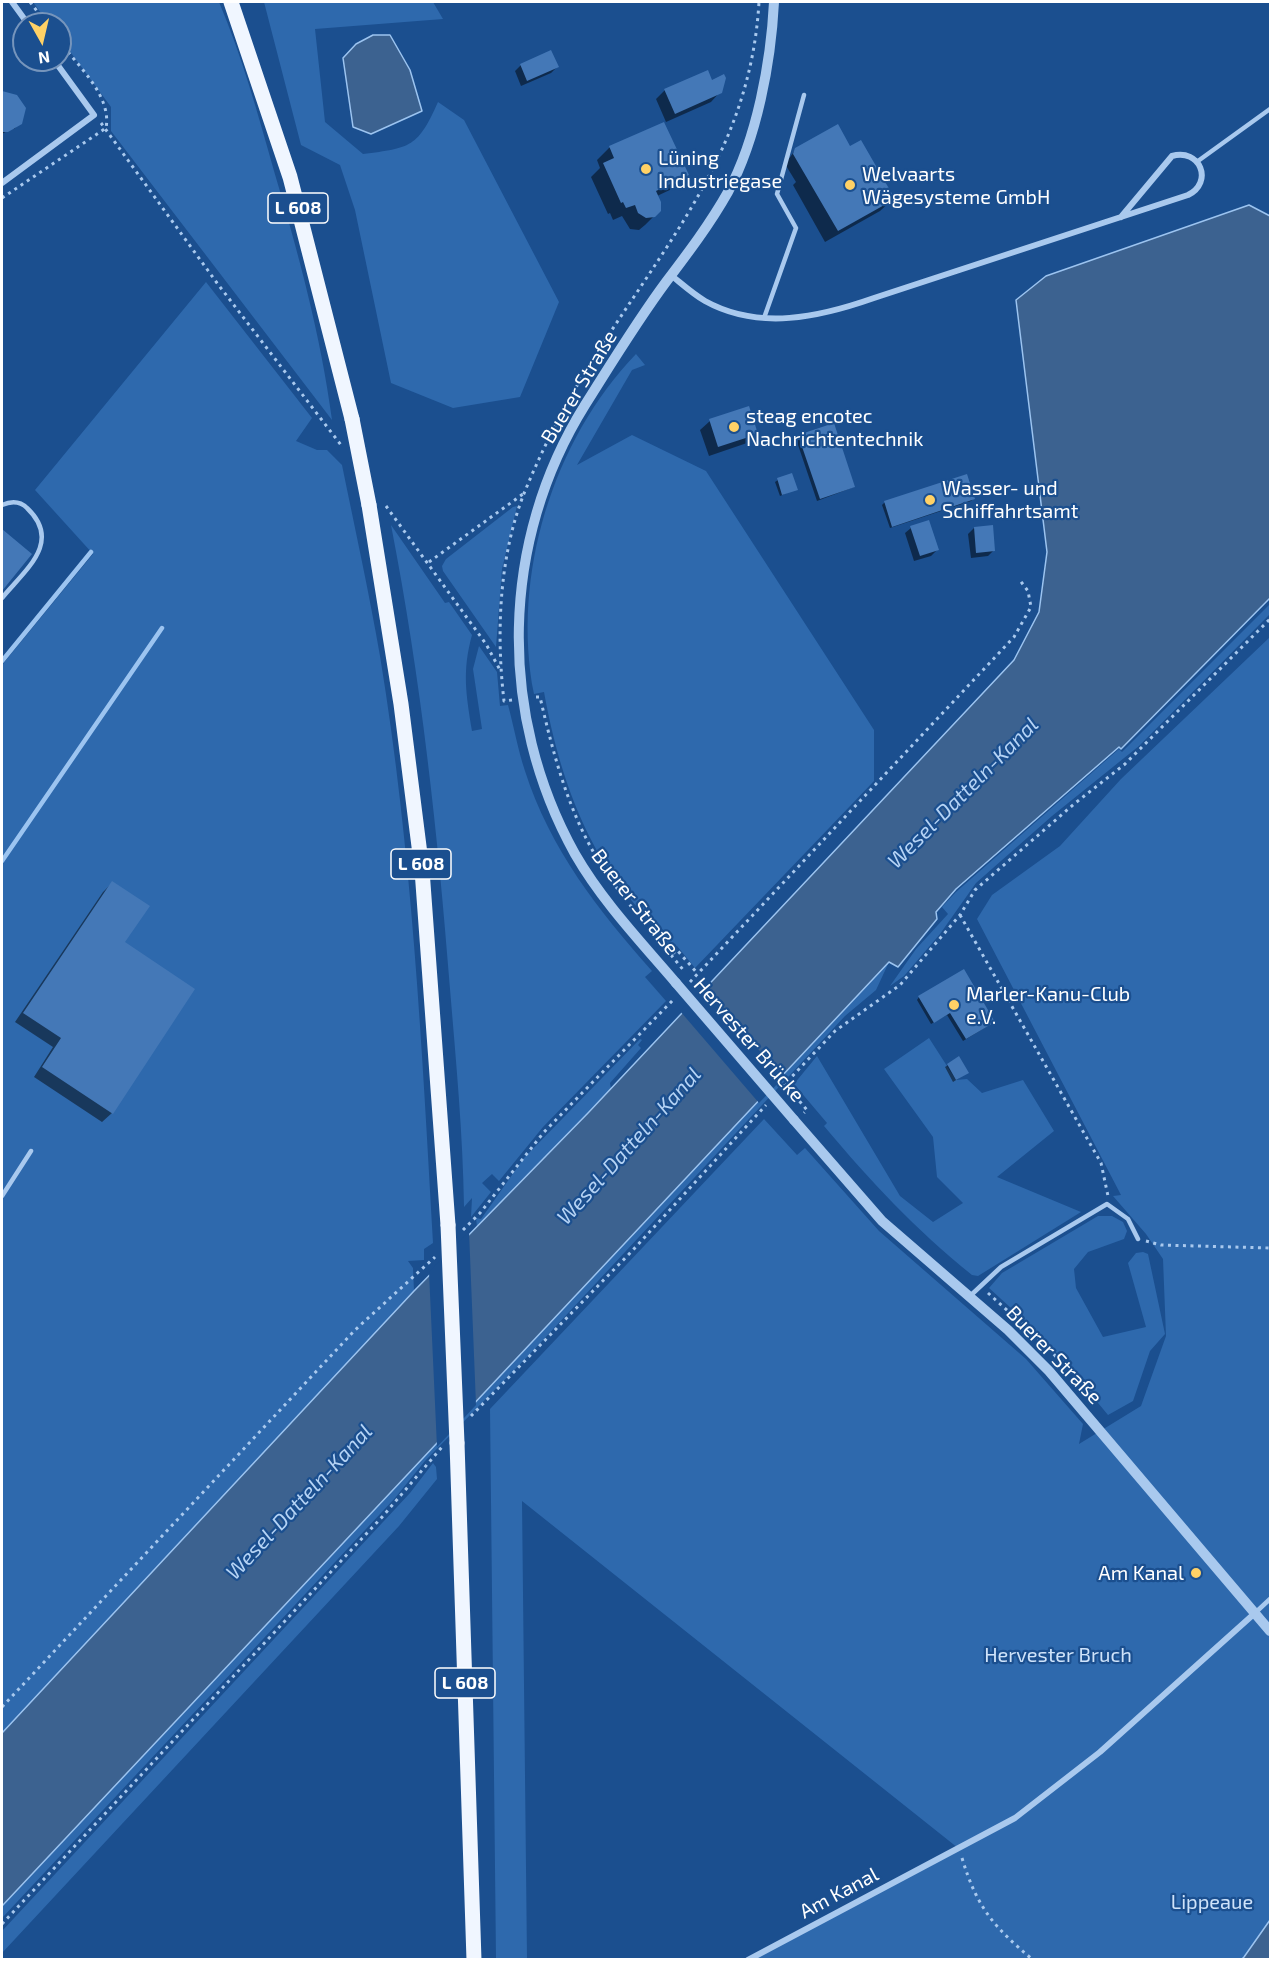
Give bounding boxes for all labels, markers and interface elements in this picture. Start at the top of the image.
north arrow [12,12,72,72]
text: N [37,48,51,69]
place label: Lüning Industriegase [658,146,782,193]
marker: Lüning Industriegase [639,162,653,176]
place label: Welvaarts Wägesysteme GmbH [862,162,1050,209]
marker: Welvaarts Wägesysteme GmbH [843,178,857,192]
road number: L 608 [268,193,328,223]
street label: Buerer Straße [536,326,622,448]
place label: steag encotec Nachrichtentechnik [746,404,923,451]
marker: steag encotec Nachrichtentechnik [727,420,741,434]
place label: Wasser- und Schiffahrtsamt [942,476,1078,523]
marker: Wasser- und Schiffahrtsamt [923,493,937,507]
water label: Wesel-Datteln-Kanal [882,712,1044,874]
street label: Buerer Straße [586,844,684,960]
road number: L 608 [391,849,451,879]
street label: Hervester Brücke [689,973,809,1107]
place label: Marler-Kanu-Club e.V. [966,982,1130,1029]
marker: Marler-Kanu-Club e.V. [947,998,961,1012]
water label: Wesel-Datteln-Kanal [552,1062,706,1230]
street label: Buerer Straße [1001,1301,1107,1409]
water label: Wesel-Datteln-Kanal [221,1419,377,1585]
place label: Am Kanal [1098,1561,1184,1585]
marker: Am Kanal [1189,1566,1203,1580]
park label: Hervester Bruch [984,1643,1132,1667]
road number: L 608 [435,1668,495,1698]
street label: Am Kanal [796,1862,882,1924]
park label: Lippeaue [1171,1890,1253,1914]

